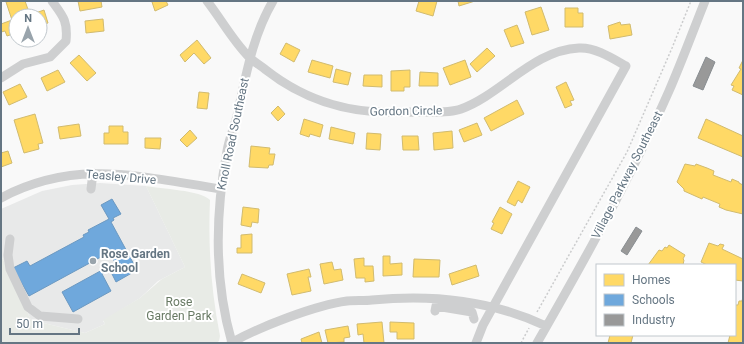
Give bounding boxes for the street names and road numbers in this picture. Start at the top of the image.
street label: Knoll Road Southeast [214,77,252,191]
street label: Gordon Circle [370,103,442,119]
street label: Village Parkway Southeast [589,109,665,241]
street label: Teasley Drive [85,167,157,187]

